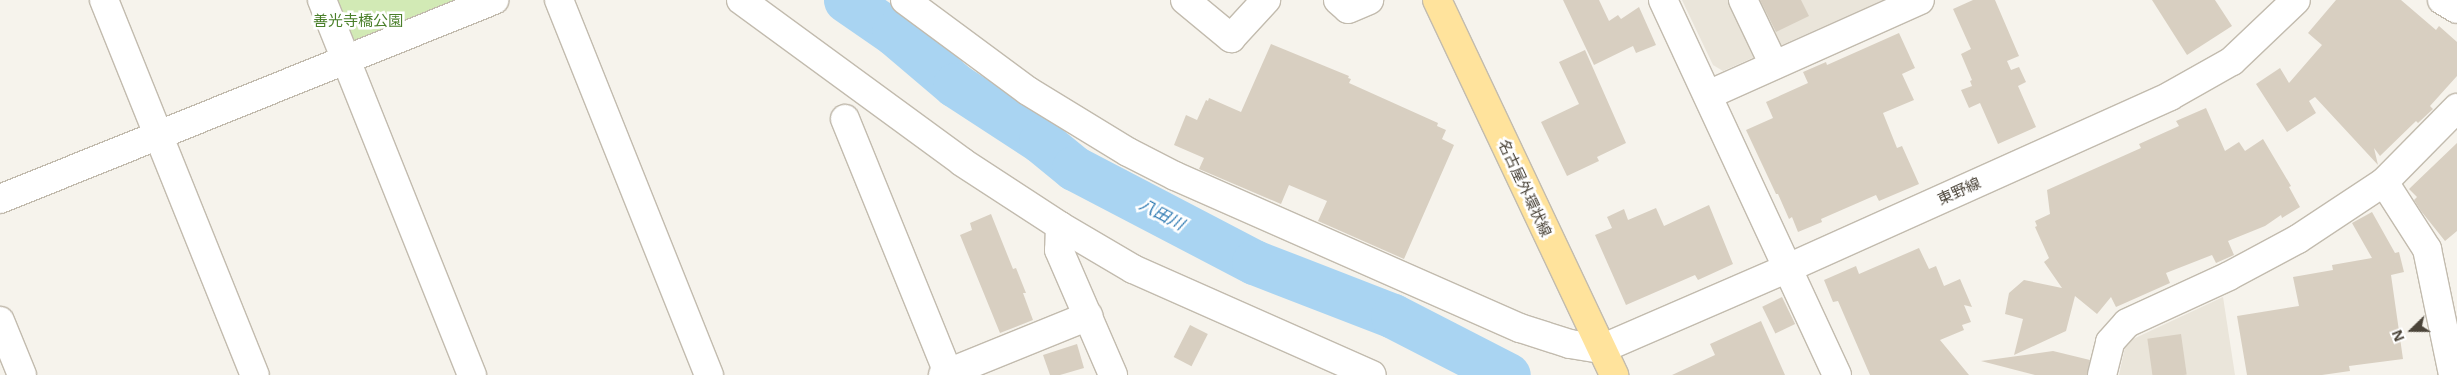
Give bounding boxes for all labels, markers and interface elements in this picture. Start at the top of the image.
park label: 善光寺橋公園 [313,12,403,30]
street label: 名古屋外環状線 [1495,137,1555,239]
street label: 東野線 [1935,174,1983,208]
water label: 八田川 [1136,194,1188,234]
north arrow [2387,305,2437,355]
text: N [2387,327,2409,345]

